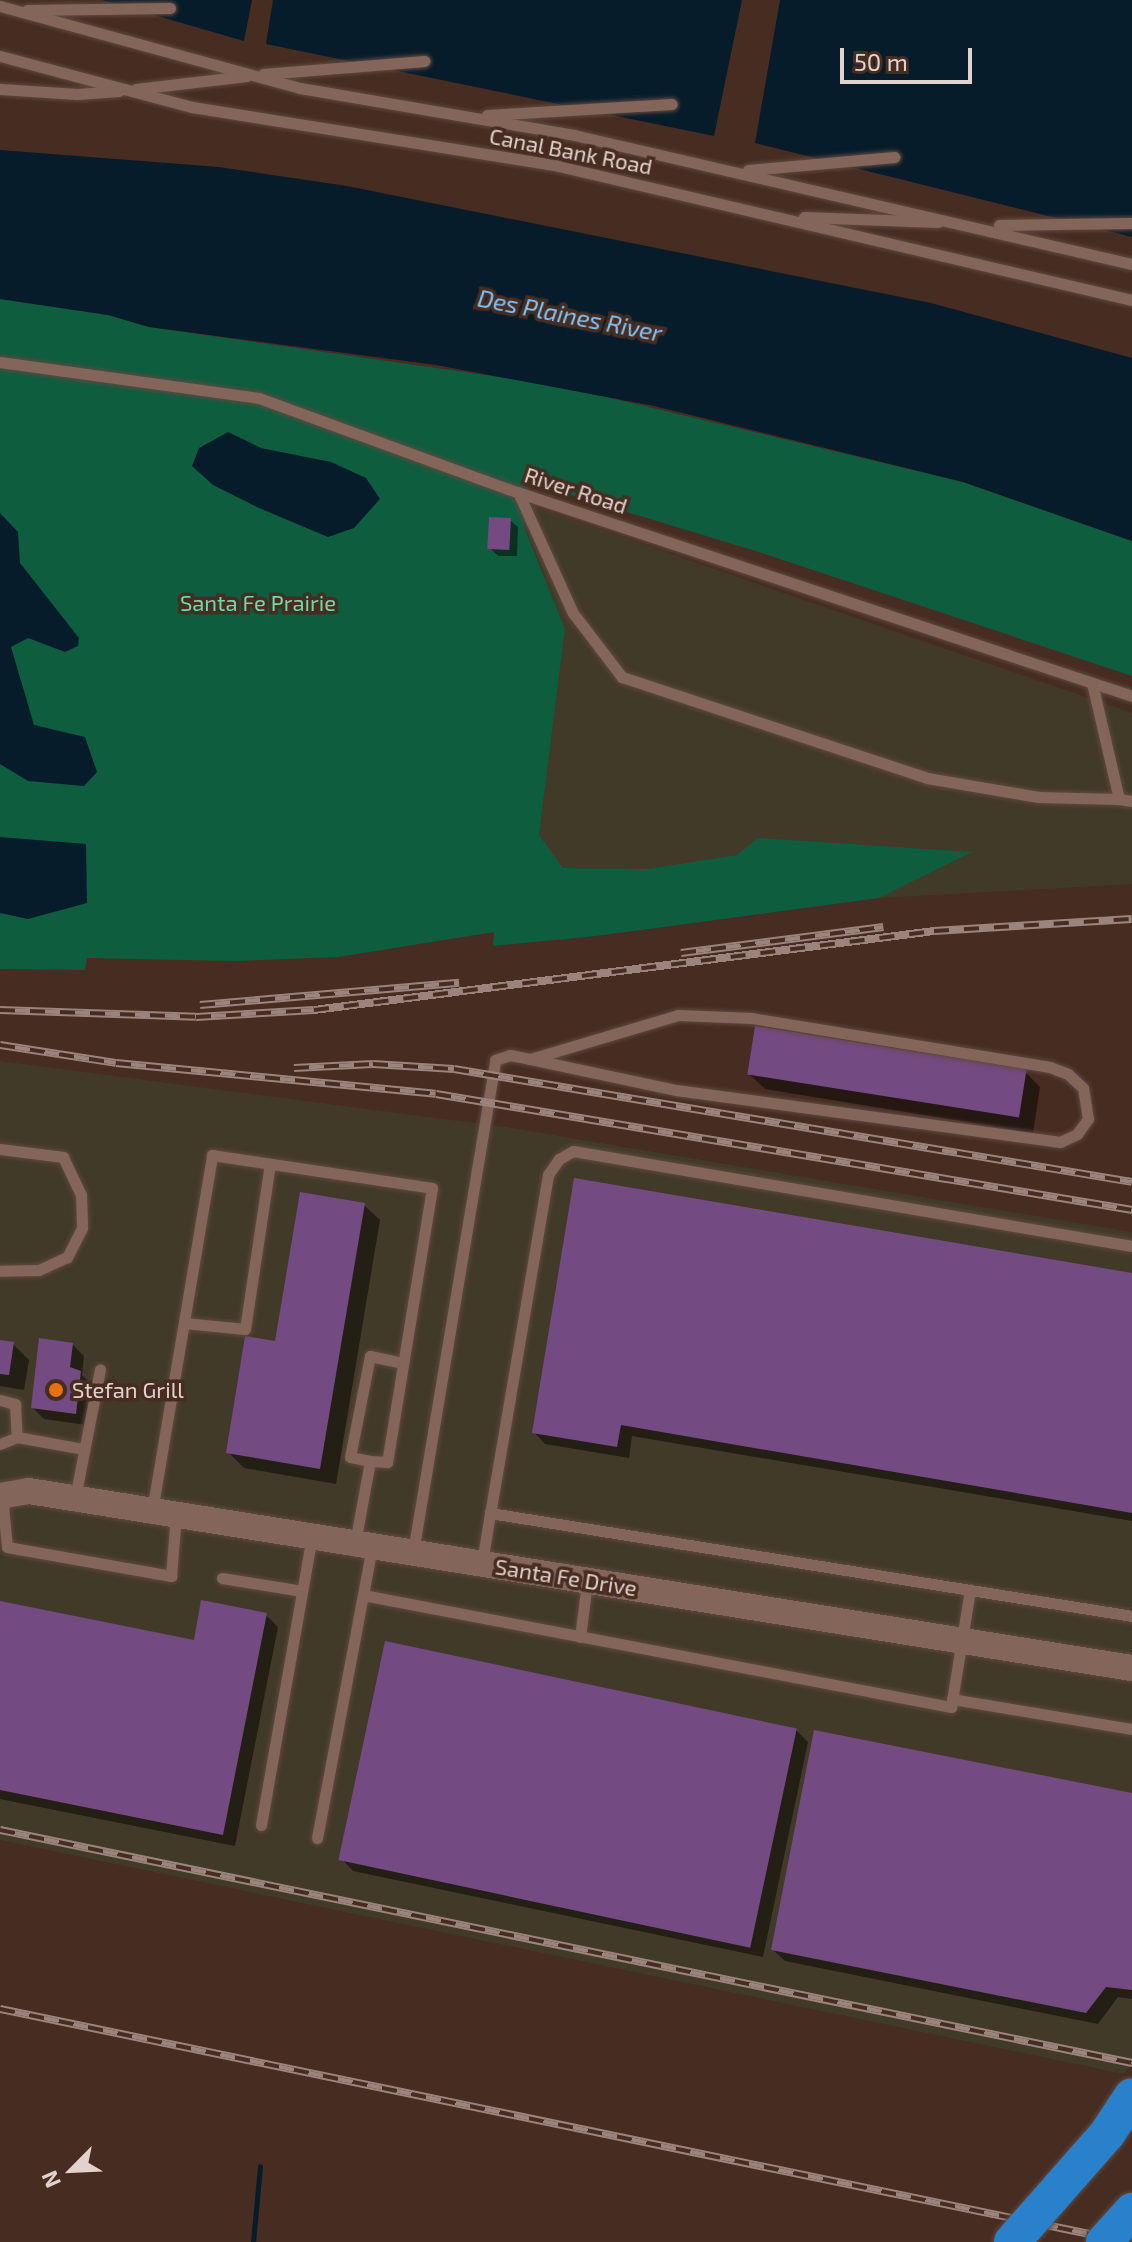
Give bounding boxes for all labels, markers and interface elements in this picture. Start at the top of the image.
scale bar [844,32,976,82]
text: 50 m [854,47,908,76]
street label: Canal Bank Road [487,122,655,180]
water label: Des Plaines River [475,283,665,347]
street label: River Road [521,461,631,519]
park label: Santa Fe Prairie [180,590,336,616]
place label: Stefan Grill [72,1377,184,1403]
marker: Stefan Grill [47,1381,65,1399]
street label: Santa Fe Drive [493,1553,639,1601]
north arrow [32,2130,112,2210]
text: N [35,2167,65,2192]

